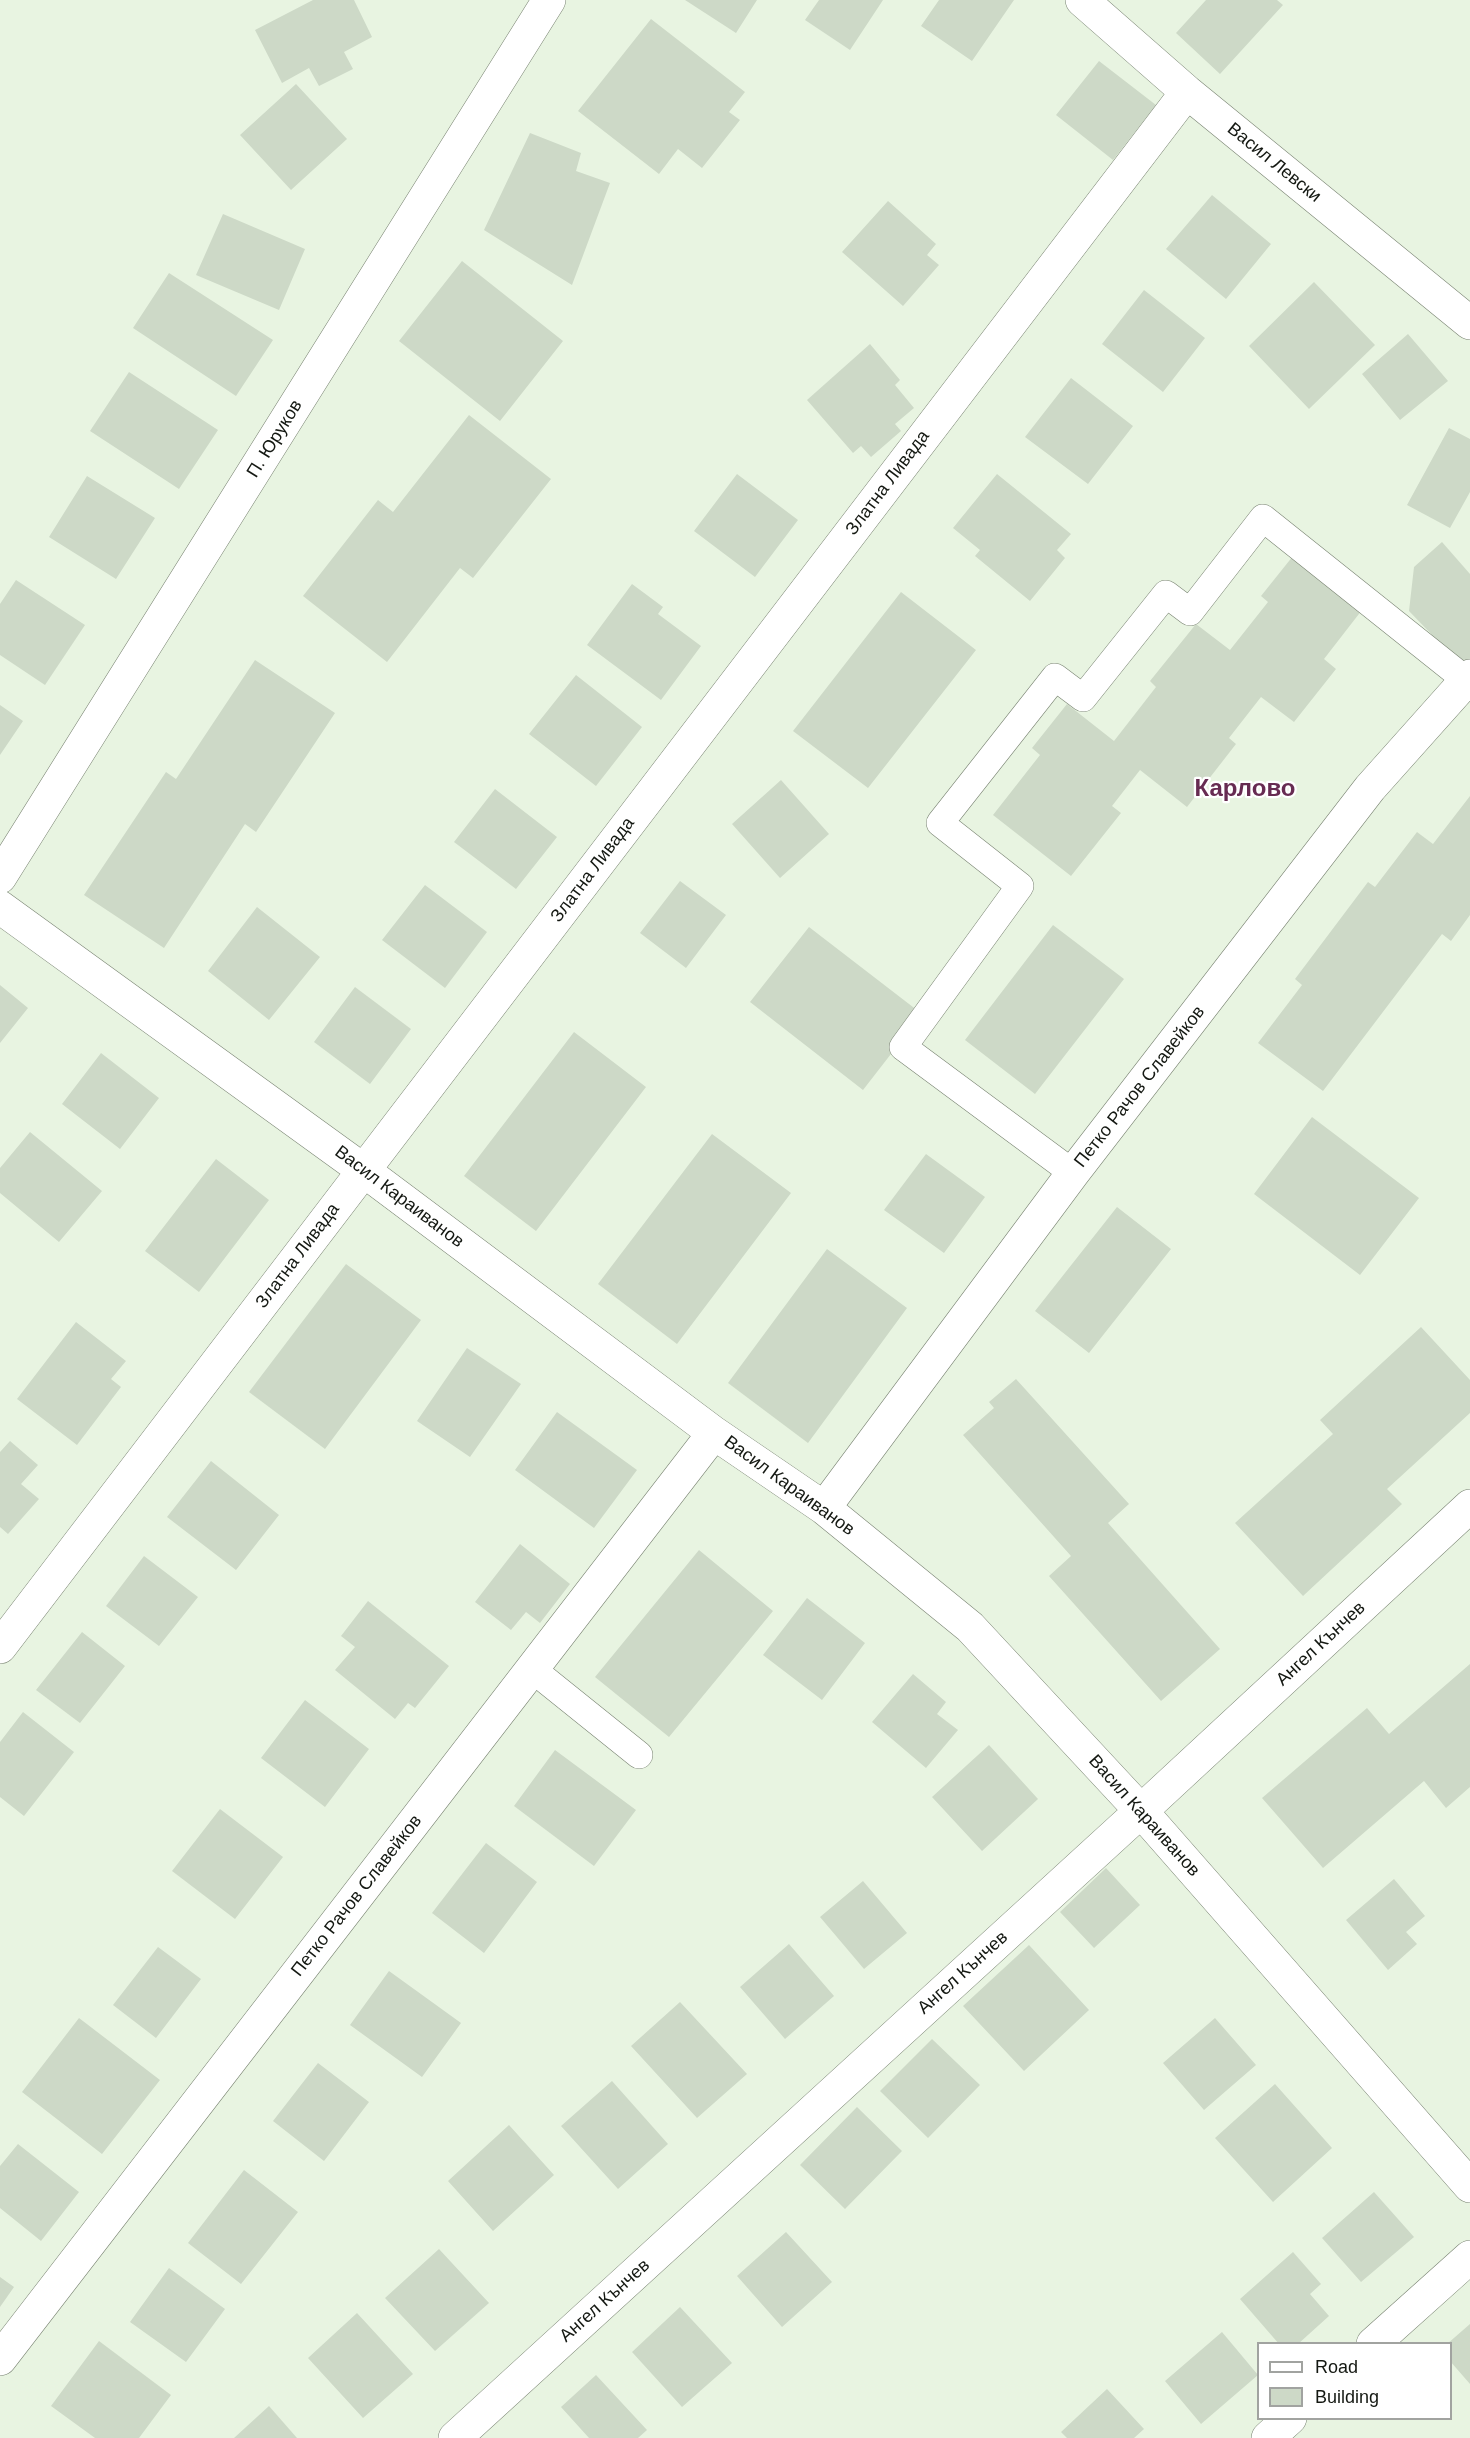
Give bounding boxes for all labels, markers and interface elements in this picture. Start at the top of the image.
street label: Васил Левски [1223,119,1325,207]
street label: П. Юруков [243,396,307,482]
street label: Златна Ливада [841,426,935,540]
district label: Карлово [1194,775,1296,803]
street label: Златна Ливада [546,813,640,927]
street label: Петко Рачов Славейков [1070,1002,1210,1172]
street label: Васил Караиванов [330,1141,468,1253]
street label: Златна Ливада [251,1199,345,1313]
street label: Васил Караиванов [720,1431,858,1541]
street label: Ангел Кънчев [1272,1597,1370,1691]
street label: Васил Караиванов [1084,1751,1204,1881]
street label: Петко Рачов Славейков [287,1811,427,1981]
street label: Ангел Кънчев [914,1927,1012,2019]
street label: Ангел Кънчев [556,2255,654,2347]
legend [1257,2342,1452,2420]
text: Road [1315,2357,1358,2377]
text: Building [1315,2387,1379,2407]

